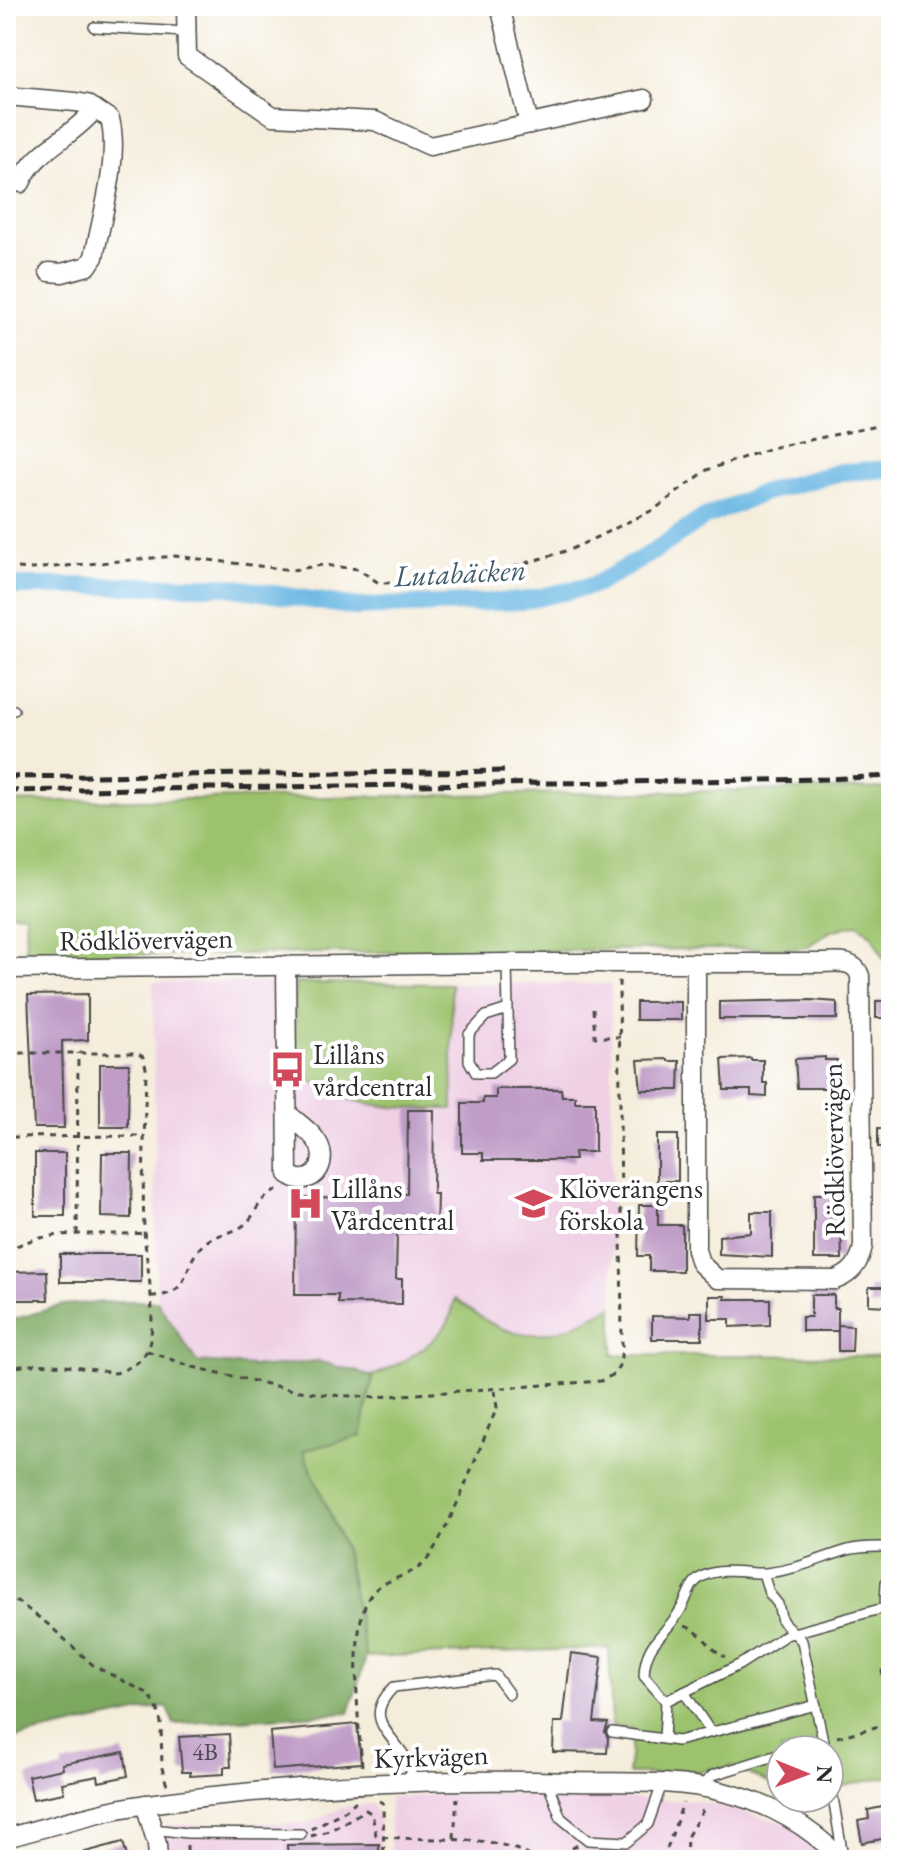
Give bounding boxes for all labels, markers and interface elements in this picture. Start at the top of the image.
water label: Lutabäcken [392,550,527,595]
street label: Rödklövervägen [59,919,234,959]
place label: Lillåns vårdcentral [313,1036,432,1104]
bus stop icon: Lillåns vårdcentral [268,1051,306,1089]
street label: Rödklövervägen [813,1062,853,1237]
place label: Lillåns Vårdcentral [331,1170,455,1238]
place label: Klöverängens förskola [559,1170,703,1238]
hospital icon: Lillåns Vårdcentral [286,1185,324,1223]
school or university icon: Klöverängens förskola [514,1185,552,1223]
north arrow [765,1734,845,1814]
house number: 4B [192,1736,218,1767]
street label: Kyrkvägen [373,1736,489,1776]
text: N [810,1765,839,1784]

